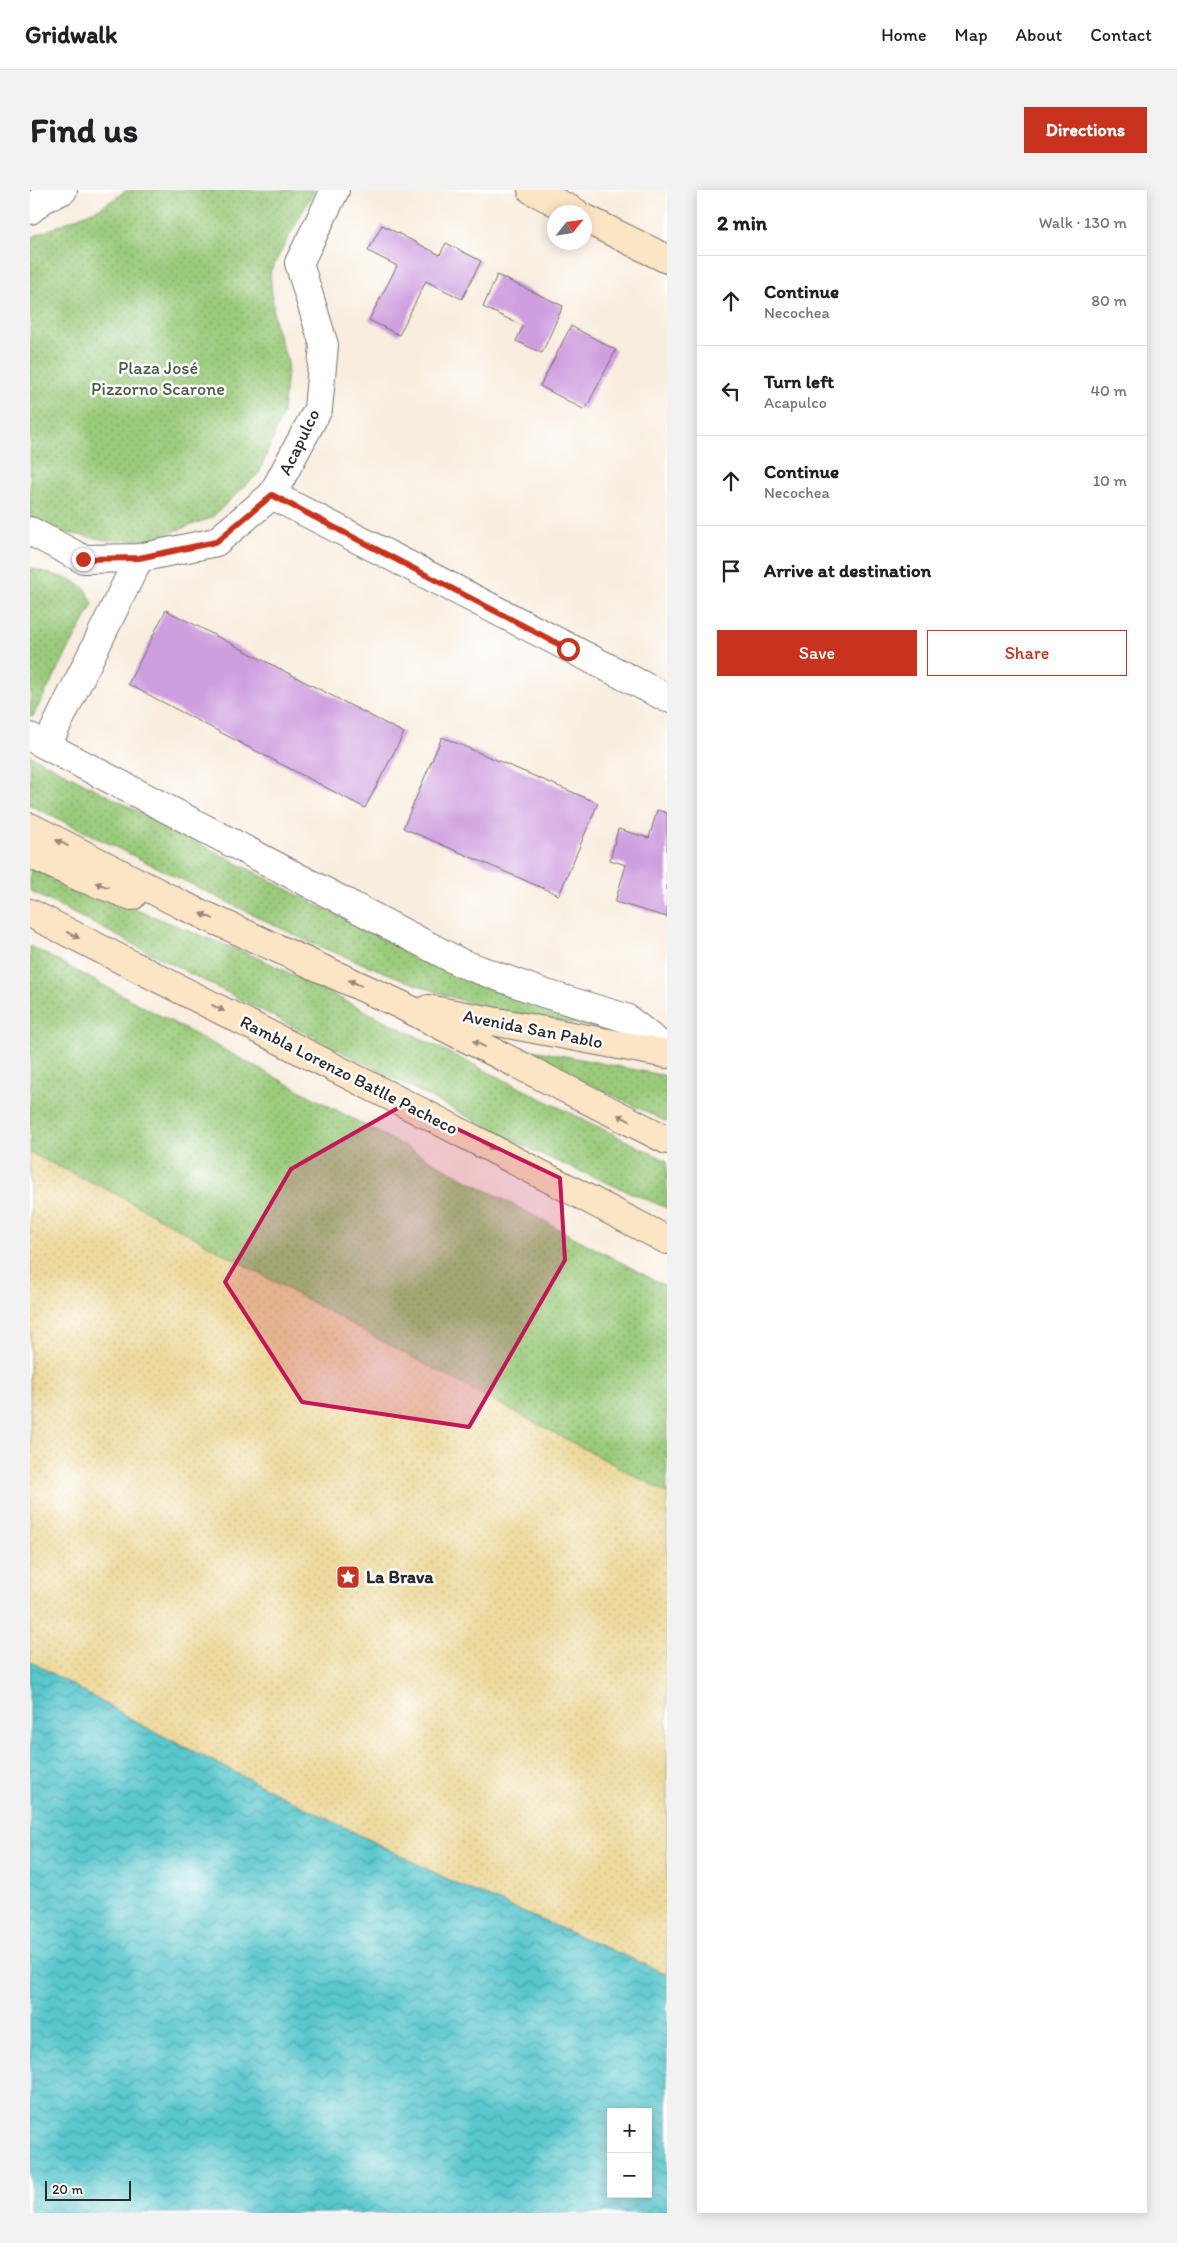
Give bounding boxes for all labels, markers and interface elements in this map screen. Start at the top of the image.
text: Gridwalk [25,20,117,49]
text: Home [881,24,927,46]
text: Map [955,24,988,46]
text: About [1016,24,1062,46]
text: Contact [1090,24,1152,46]
button: Directions [1024,107,1147,153]
text: Find us [30,109,138,151]
north arrow [547,205,592,250]
text: 2 min [717,210,767,235]
text: Walk · 130 m [1039,213,1127,232]
text: Continue [764,280,839,303]
icon: ahead [717,287,745,315]
text: 80 m [1091,291,1127,310]
text: Necochea [764,303,830,322]
park label: Plaza José Pizzorno Scarone [91,357,225,400]
text: Turn left [764,370,834,393]
icon: left [717,377,745,405]
text: 40 m [1090,381,1127,400]
text: Acapulco [764,393,827,412]
street label: Acapulco [274,405,324,479]
text: Continue [764,460,839,483]
icon: ahead [717,467,745,495]
text: 10 m [1093,471,1127,490]
text: Necochea [764,483,830,502]
route end [72,548,95,571]
icon: arrive [717,557,745,585]
text: Arrive at destination [764,559,931,582]
button: Save [717,630,917,676]
button: Share [927,630,1127,676]
route start [557,638,580,661]
one-way arrow [55,839,69,847]
one-way arrow [94,881,109,888]
one-way arrow [200,912,214,920]
one-way arrow [66,931,81,939]
one-way arrow [348,979,362,987]
one-way arrow [211,1004,225,1012]
street label: Avenida San Pablo [461,1005,605,1053]
street label: Rambla Lorenzo Batlle Pacheco [236,1010,462,1140]
one-way arrow [472,1040,486,1048]
one-way arrow [616,1114,631,1122]
one-way arrow [480,1142,495,1150]
place icon: La Brava [335,1564,361,1590]
place label: La Brava [366,1566,434,1588]
map controls [607,2108,652,2198]
button: + [607,2108,652,2153]
button: − [607,2153,652,2198]
scale bar [45,2178,131,2201]
text: 20 m [52,2181,83,2198]

